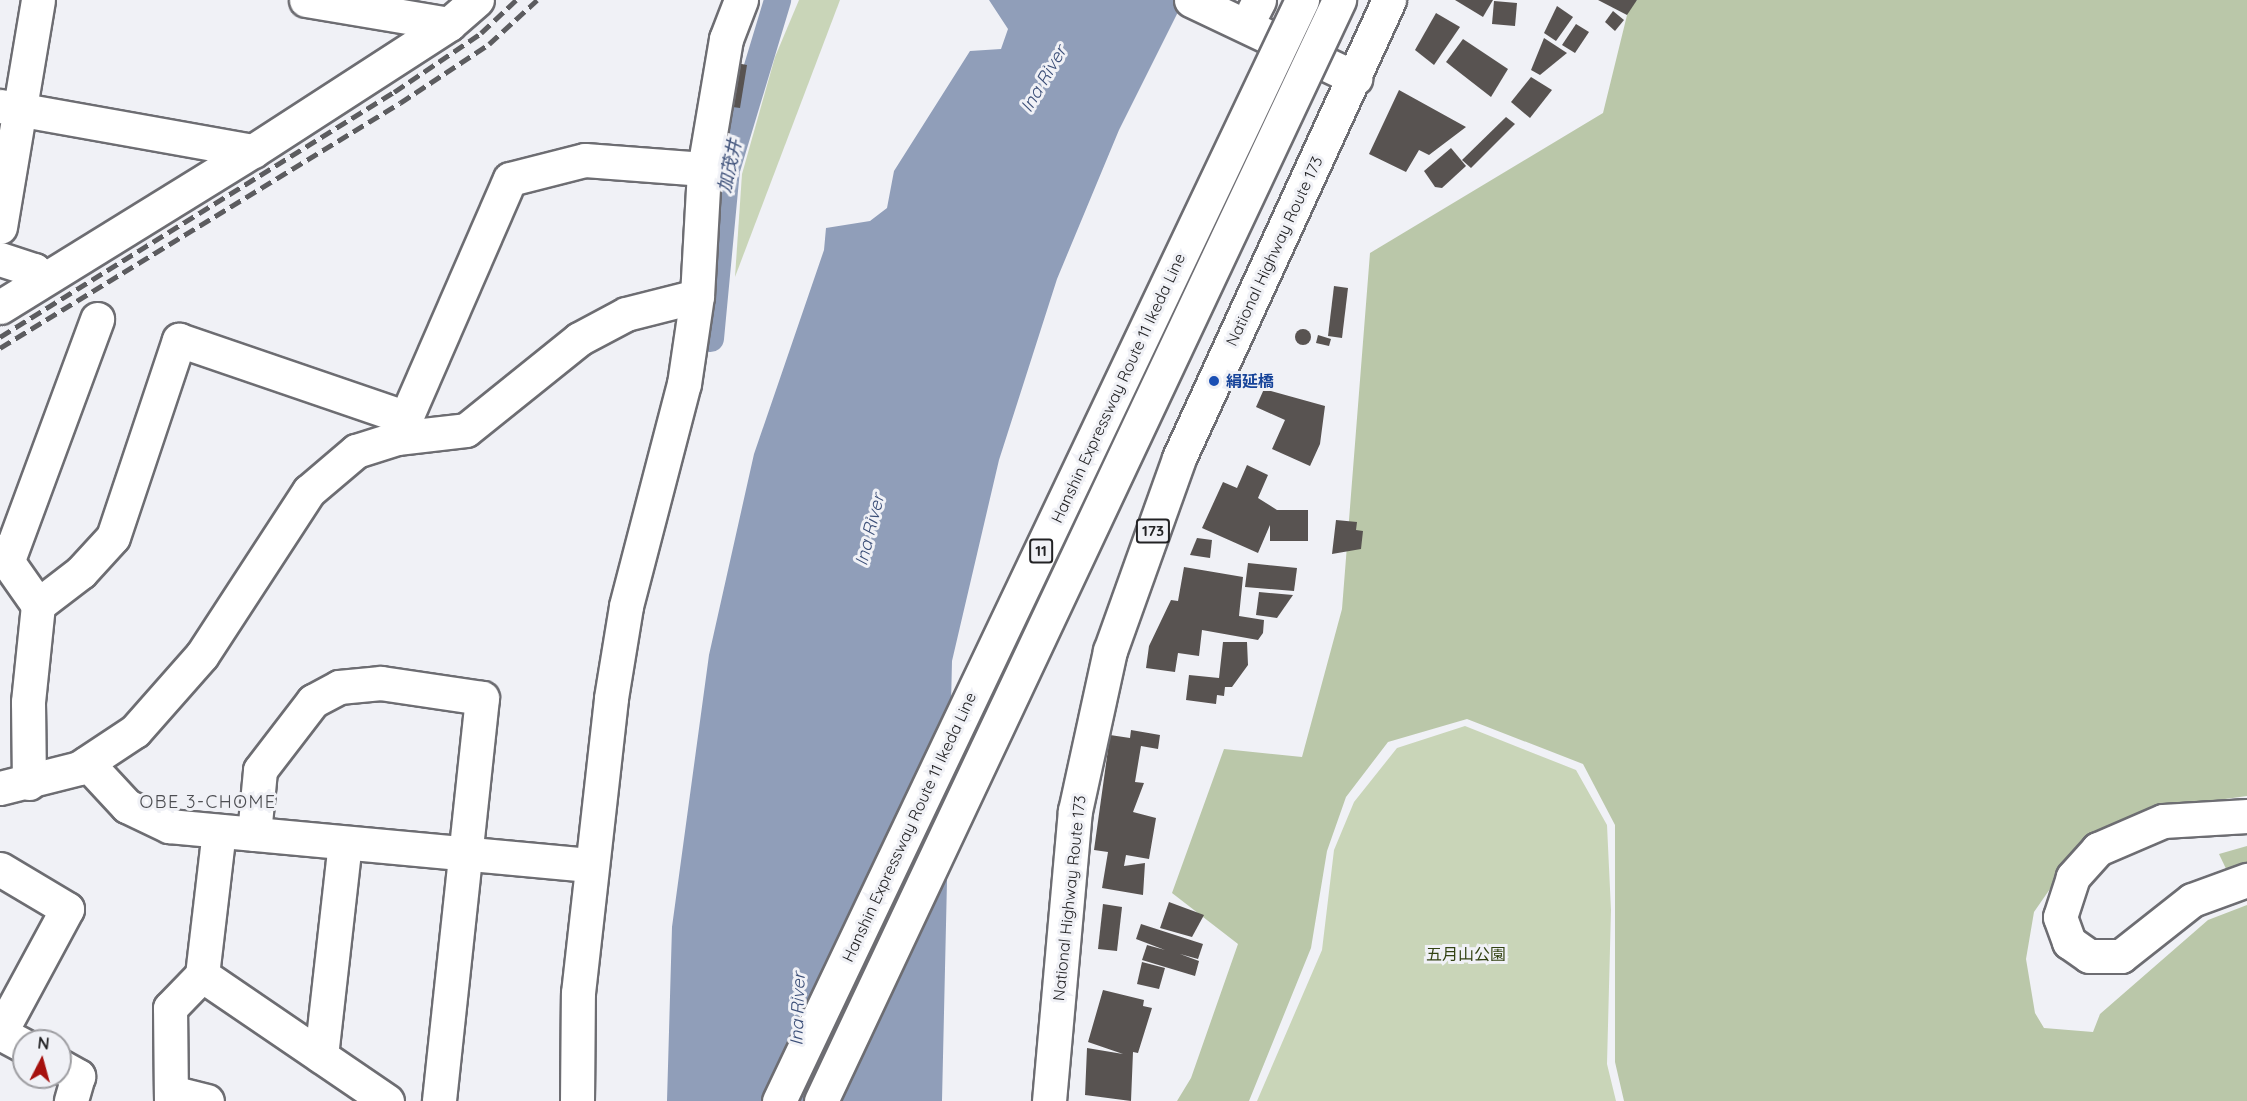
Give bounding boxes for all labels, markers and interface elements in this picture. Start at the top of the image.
water label: Ina River [1016,42,1072,116]
water label: 加茂井 [714,137,746,195]
street label: National Highway Route 173 [1222,153,1326,349]
street label: Hanshin Expressway Route 11 Ikeda Line [1047,250,1189,526]
place label: 絹延橋 [1226,371,1274,391]
marker: 絹延橋 [1207,374,1221,388]
water label: Ina River [851,492,889,568]
road number: 173 [1135,519,1171,543]
road number: 11 [1029,539,1053,563]
street label: Hanshin Expressway Route 11 Ikeda Line [838,689,980,965]
district label: OBE 3-CHOME [139,791,277,813]
street label: National Highway Route 173 [1049,794,1089,1002]
park label: 五月山公園 [1426,944,1506,964]
water label: Ina River [786,972,810,1046]
north arrow [12,1029,72,1089]
text: N [37,1033,51,1054]

